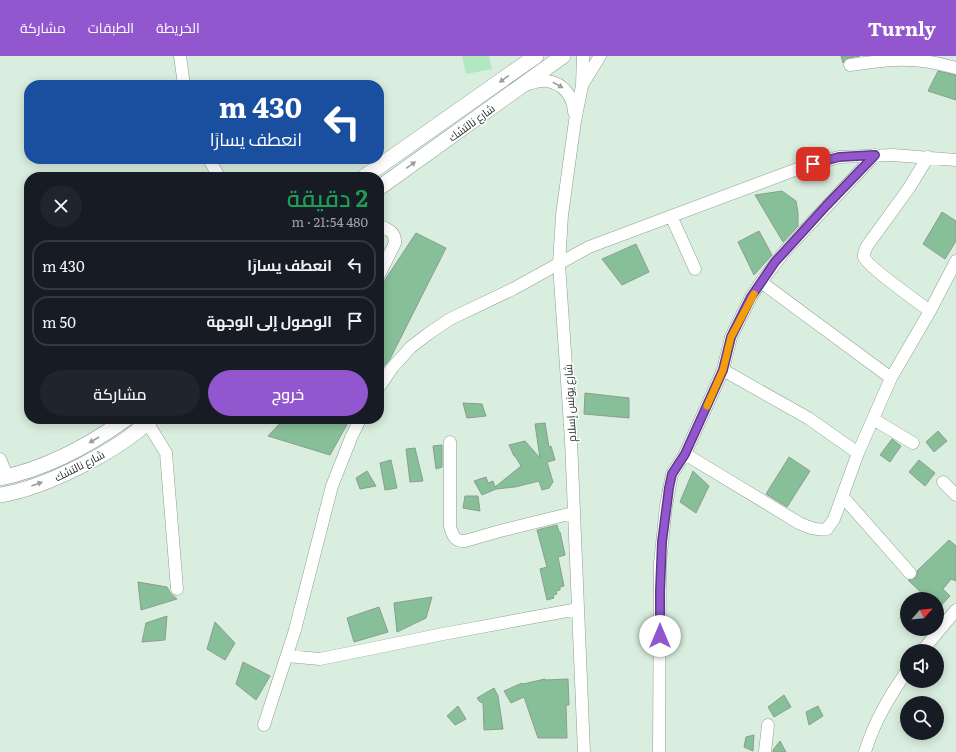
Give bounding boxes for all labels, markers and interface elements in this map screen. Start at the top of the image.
text: Turnly [868,14,936,42]
text: مشاركة [20,17,66,37]
text: الطبقات [88,17,134,37]
text: الخريطة [156,17,200,37]
one-way arrow [499,75,510,83]
one-way arrow [552,82,564,89]
text: 430 m [219,85,302,127]
icon: left [316,96,368,148]
street label: شارع نالتشك [444,100,498,145]
text: انعطف يسارًا [210,125,302,152]
pin [796,147,830,181]
icon: arrive [802,153,824,175]
one-way arrow [406,162,416,170]
text: 2 دقيقة [287,179,368,214]
button: close [40,185,82,227]
text: 480 m · 21:54 [291,212,368,231]
text: انعطف يسارًا [247,253,332,276]
text: 430 m [42,254,85,277]
icon: left [344,254,366,276]
text: الوصول إلى الوجهة [206,309,332,332]
text: 50 m [42,310,76,333]
icon: arrive [344,310,366,332]
street label: شارع يونس إسلام [559,364,580,442]
button: مشاركة [40,370,200,416]
button: خروج [208,370,368,416]
one-way arrow [88,437,100,444]
street label: شارع نالتشك [51,446,107,485]
one-way arrow [32,481,44,487]
north arrow [900,592,944,636]
map controls [900,592,944,740]
position arrow [639,615,681,657]
button: sound [900,644,944,688]
button: search [900,696,944,740]

